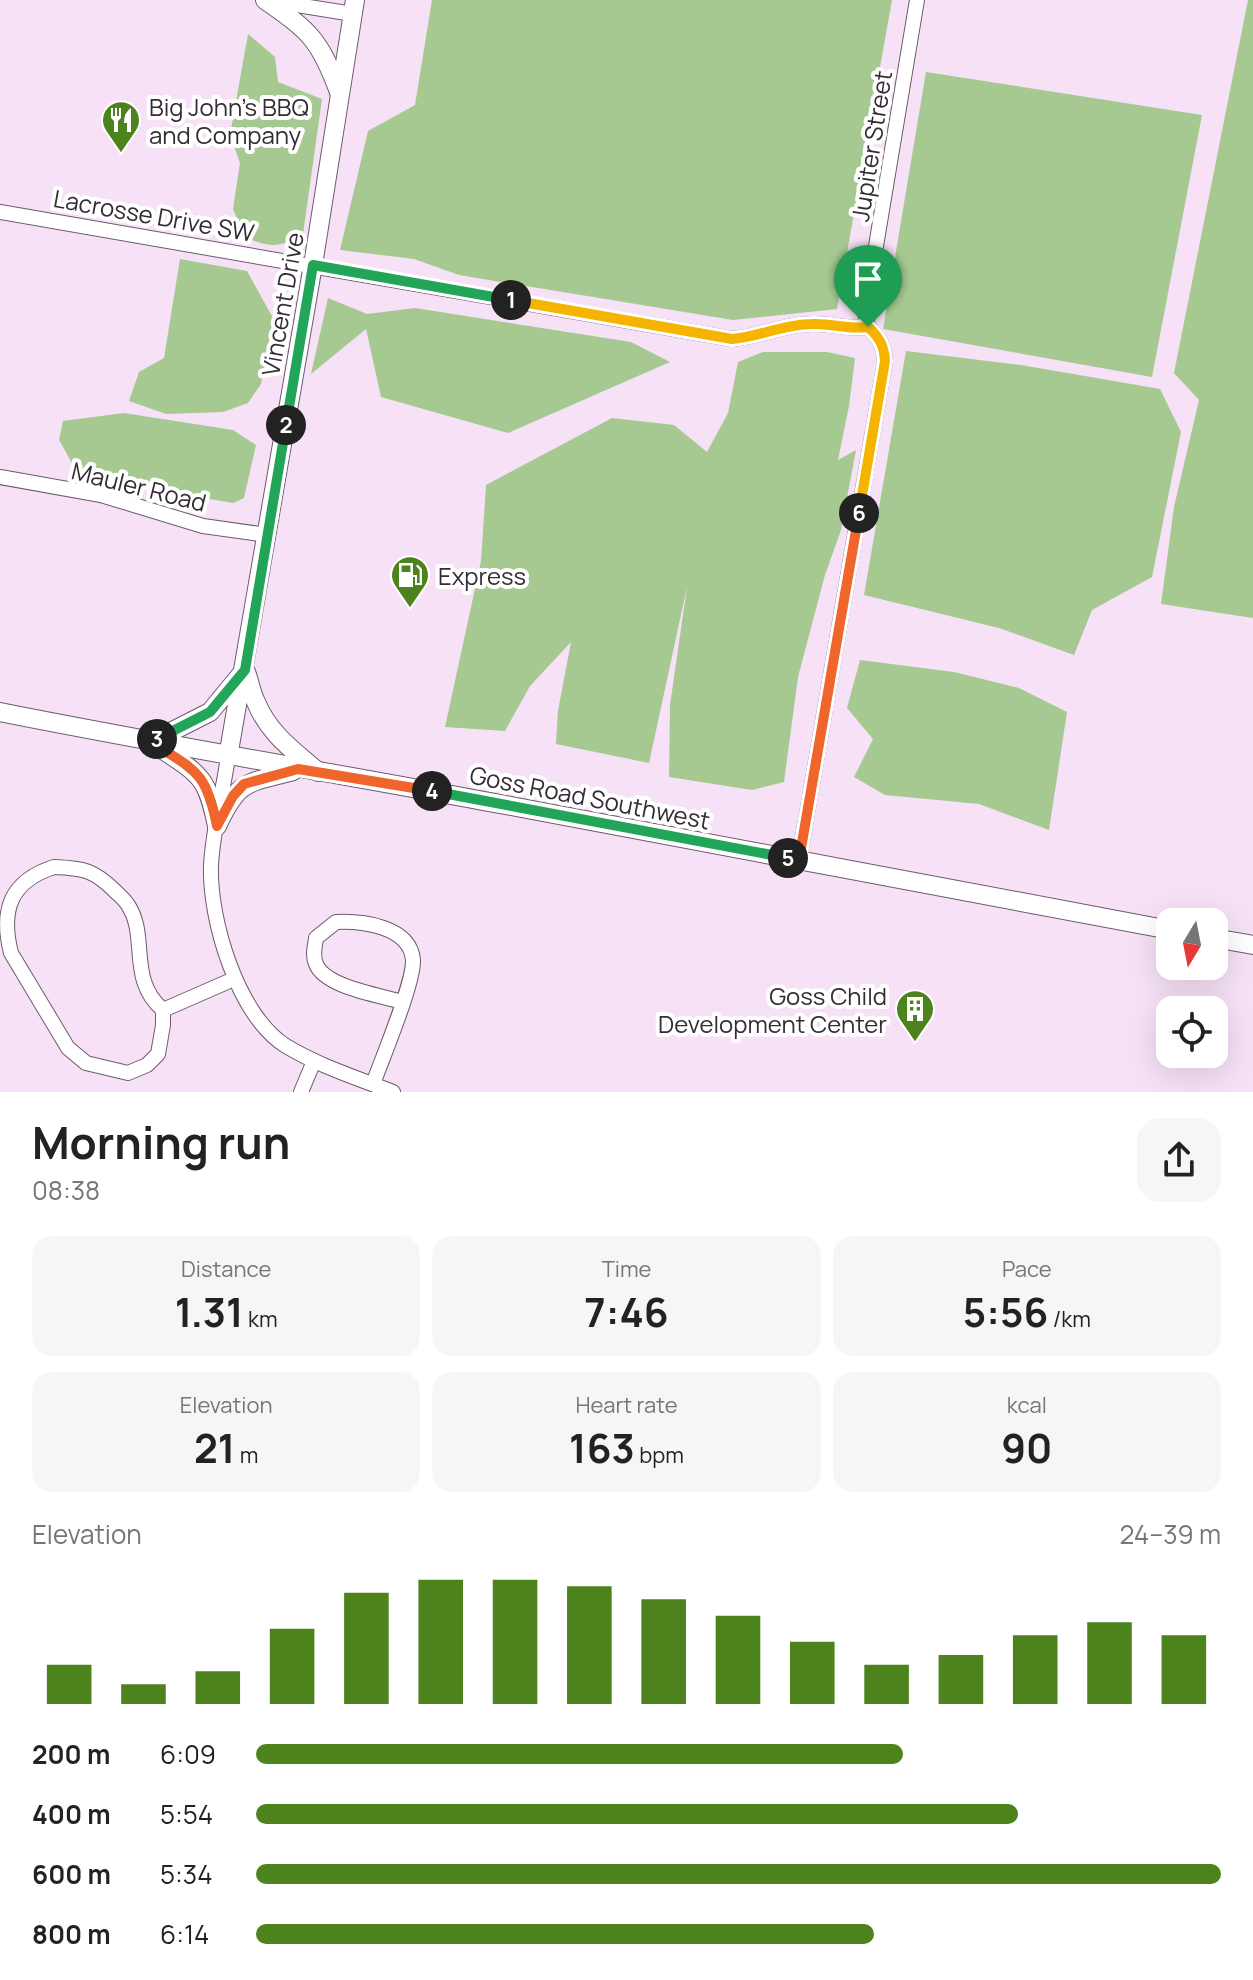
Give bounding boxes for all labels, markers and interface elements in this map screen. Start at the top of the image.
street label: Jupiter Street [843,68,899,224]
place label: Big John’s BBQ and Company [149,90,309,151]
restaurant icon: Big John’s BBQ and Company [100,99,142,154]
street label: Lacrosse Drive SW [51,181,257,249]
street label: Vincent Drive [253,230,311,378]
pin [834,245,902,327]
icon: arrive [846,257,890,301]
pin: 1 [491,280,531,320]
text: 1 [506,285,516,315]
pin: 2 [266,405,306,445]
text: 2 [279,410,293,440]
street label: Mauler Road [68,453,210,519]
pin: 6 [839,493,879,533]
text: 6 [852,498,866,528]
fuel station icon: Express [389,554,431,609]
place label: Express [438,559,526,592]
pin: 3 [137,719,177,759]
text: 3 [151,724,163,754]
street label: Goss Road Southwest [467,758,713,836]
pin: 4 [412,771,452,811]
text: 4 [425,776,439,806]
pin: 5 [768,838,808,878]
text: 5 [782,843,794,873]
north arrow [1156,908,1228,980]
map controls [1156,908,1228,1068]
place label: Goss Child Development Center [658,979,887,1040]
building icon: Goss Child Development Center [894,988,936,1043]
button: locate [1156,996,1228,1068]
text: Morning run [32,1112,290,1172]
button: share [1137,1118,1221,1202]
text: 08:38 [32,1172,100,1208]
text: Distance [181,1254,271,1284]
text: Time [602,1254,651,1284]
text: Pace [1002,1254,1052,1284]
text: 1.31 [175,1284,244,1339]
text: 7:46 [584,1284,669,1339]
text: 5:56 [963,1284,1048,1339]
text: km [244,1304,278,1334]
text: /km [1048,1304,1091,1334]
text: Elevation [180,1390,273,1420]
text: Heart rate [575,1390,678,1420]
text: kcal [1007,1390,1047,1420]
text: 21 [194,1420,235,1475]
text: 163 [569,1420,635,1475]
text: 90 [1001,1420,1052,1475]
text: m [235,1440,258,1470]
text: bpm [635,1440,684,1470]
text: Elevation [32,1516,142,1552]
text: 24–39 m [1120,1516,1221,1552]
text: 200 m [32,1736,110,1772]
text: 6:09 [160,1736,216,1772]
text: 400 m [32,1796,111,1832]
text: 5:54 [160,1796,213,1832]
text: 600 m [32,1856,111,1892]
text: 5:34 [160,1856,213,1892]
text: 800 m [32,1916,111,1952]
text: 6:14 [160,1916,209,1952]

